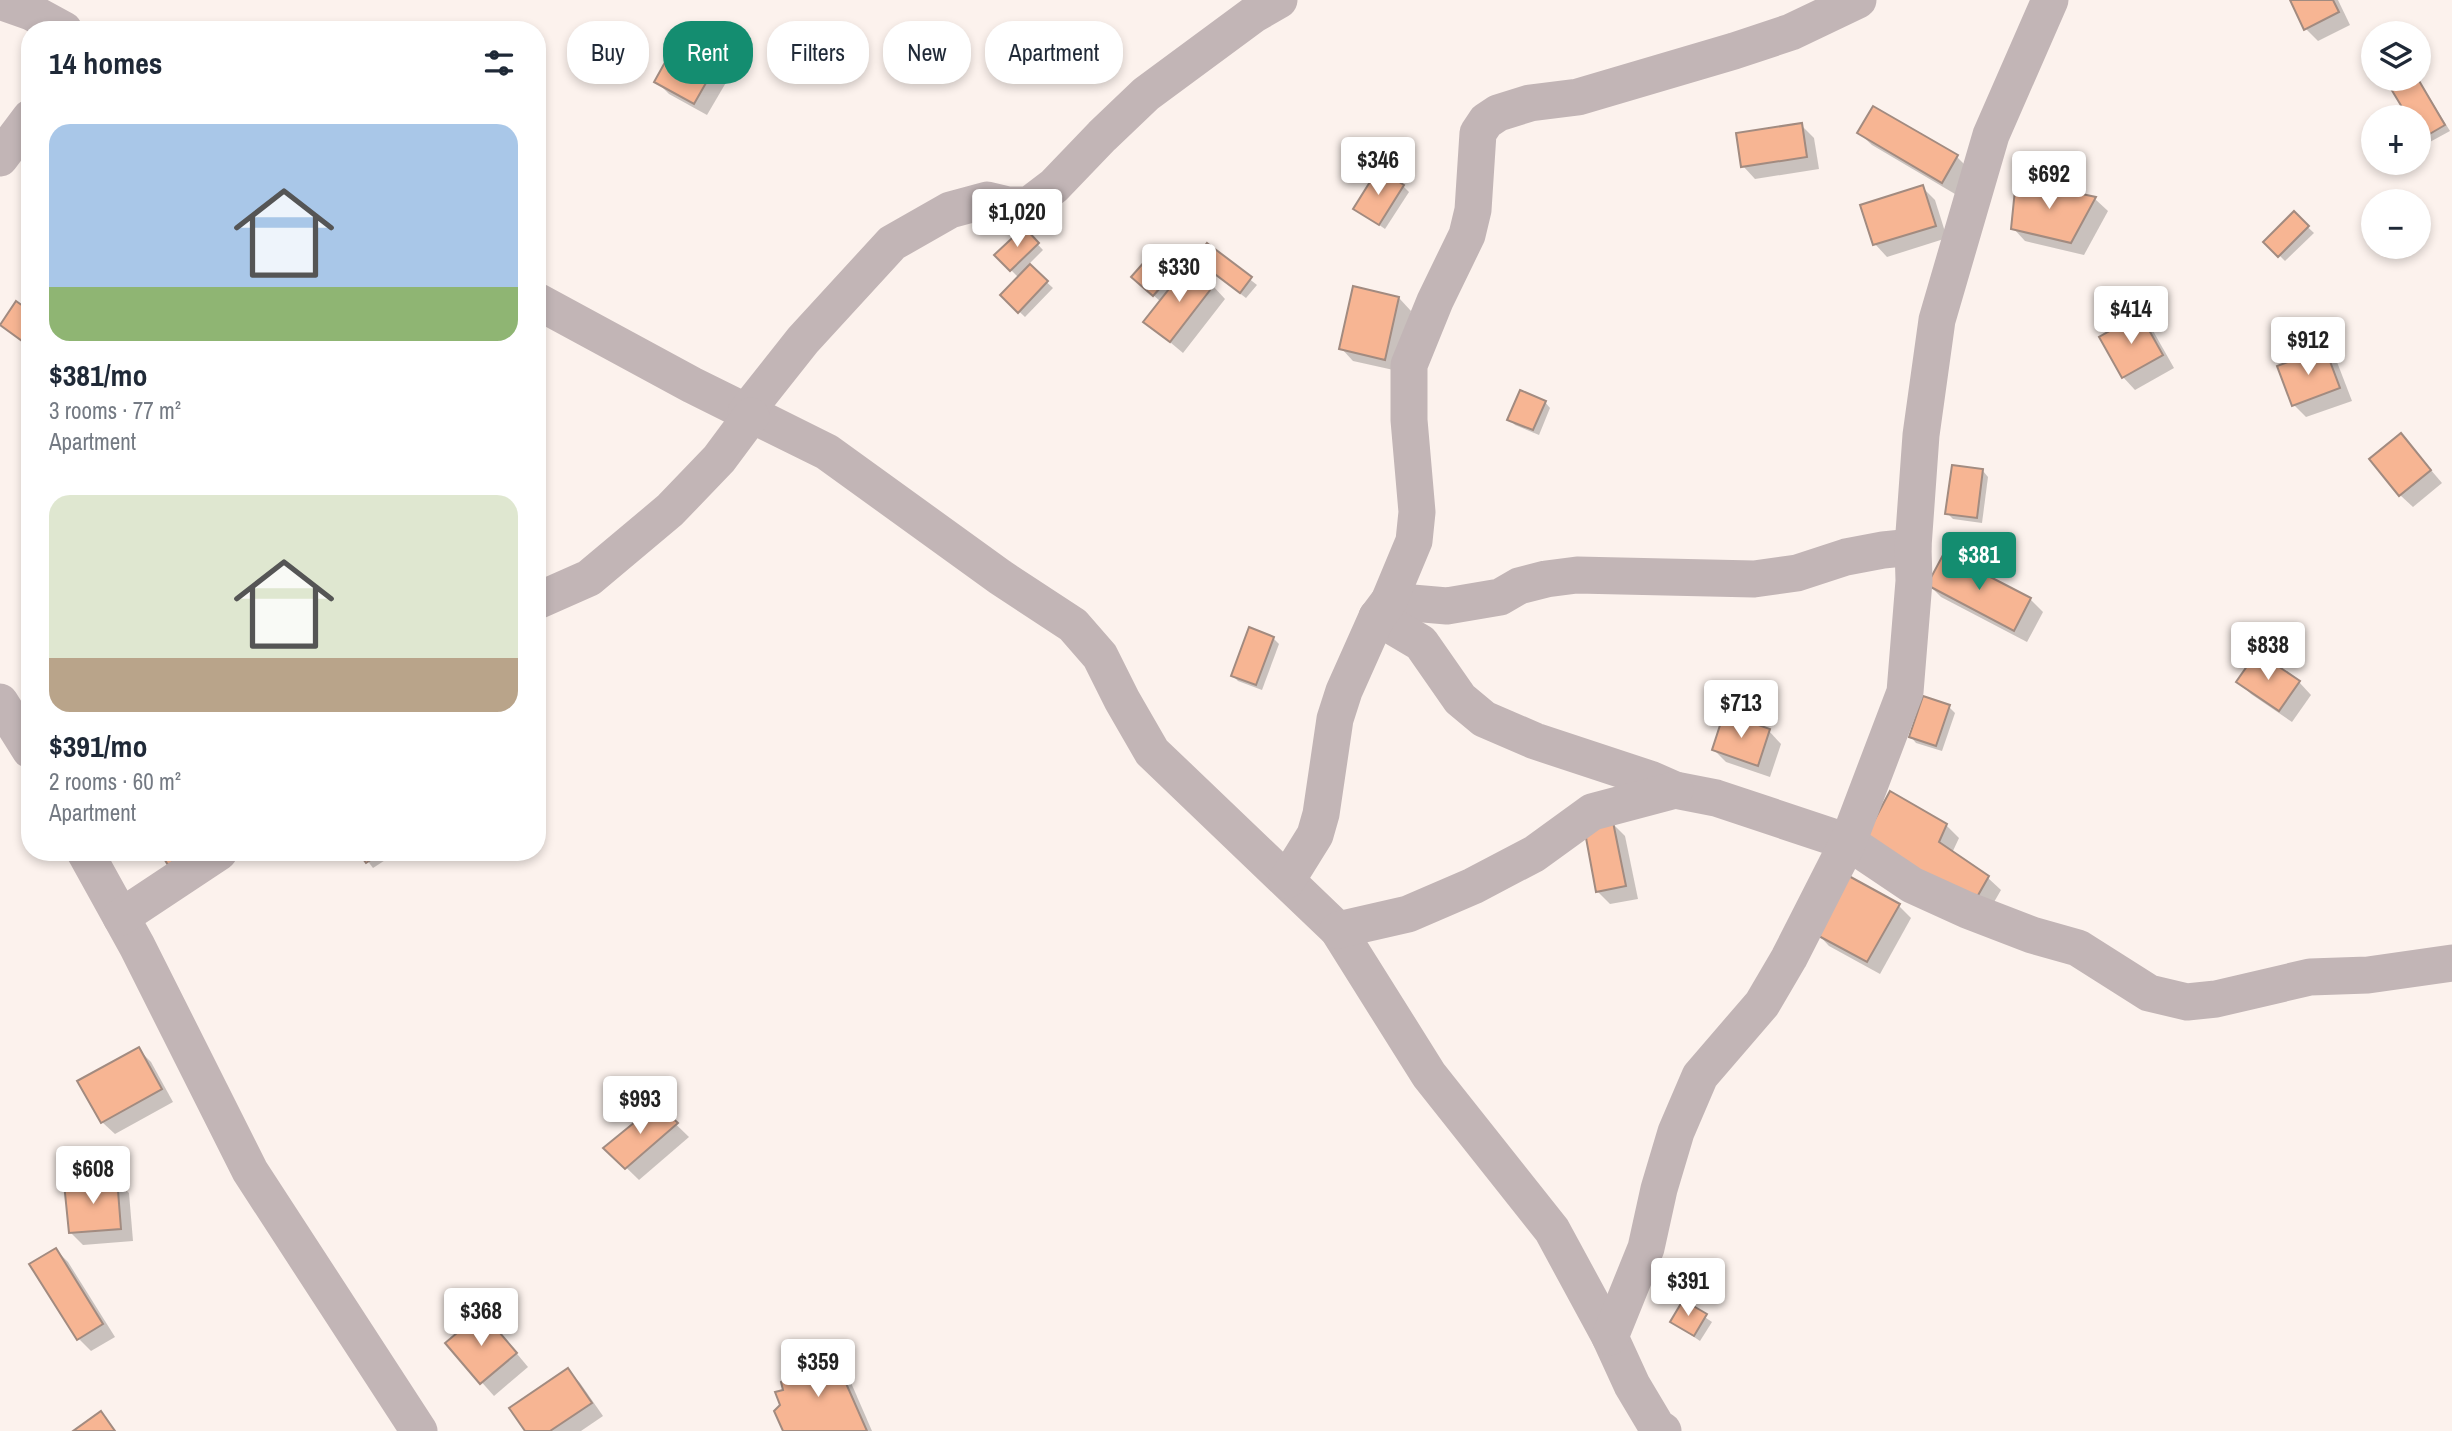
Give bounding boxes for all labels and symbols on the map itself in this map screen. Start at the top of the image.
pin: $346 [1337,138,1419,197]
pin: $692 [2008,152,2090,211]
pin: $1,020 [960,190,1074,249]
pin: $330 [1138,244,1220,304]
pin: $414 [2090,286,2172,346]
pin: $912 [2267,318,2349,377]
pin: $381 [1938,532,2020,592]
pin: $838 [2227,622,2309,682]
pin: $713 [1700,680,1782,740]
pin: $993 [599,1076,681,1136]
pin: $608 [52,1146,134,1206]
pin: $391 [1647,1258,1729,1318]
pin: $368 [440,1288,522,1348]
pin: $359 [777,1340,859,1399]

